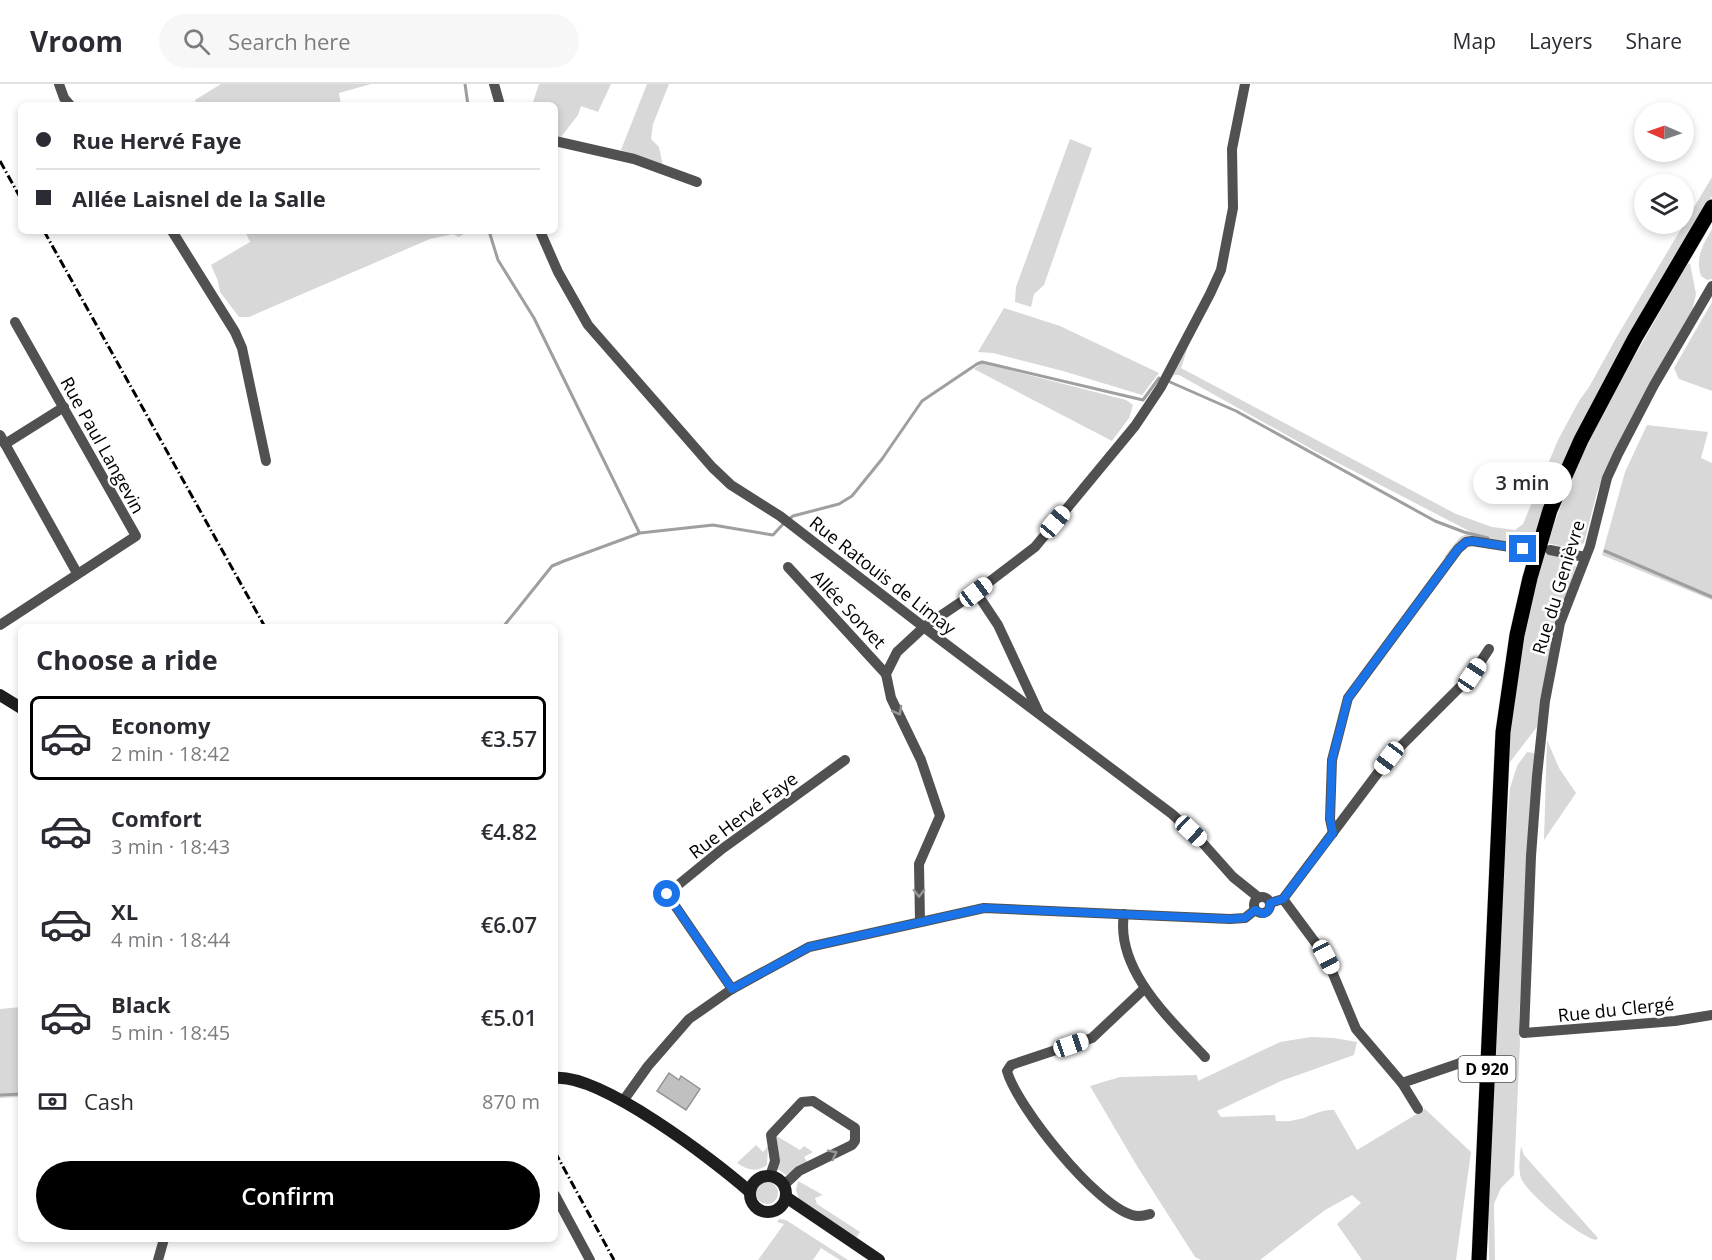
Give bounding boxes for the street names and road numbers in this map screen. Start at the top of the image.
street label: Rue Paul Langevin [55,372,151,518]
street label: Rue Ratouis de Limay [805,510,962,640]
street label: Rue du Genièvre [1526,517,1590,657]
street label: Allée Sorvet [806,565,892,653]
street label: Rue Hervé Faye [684,766,802,864]
street label: Rue du Clergé [1557,991,1675,1027]
road number: D 920 [1458,1056,1516,1082]

